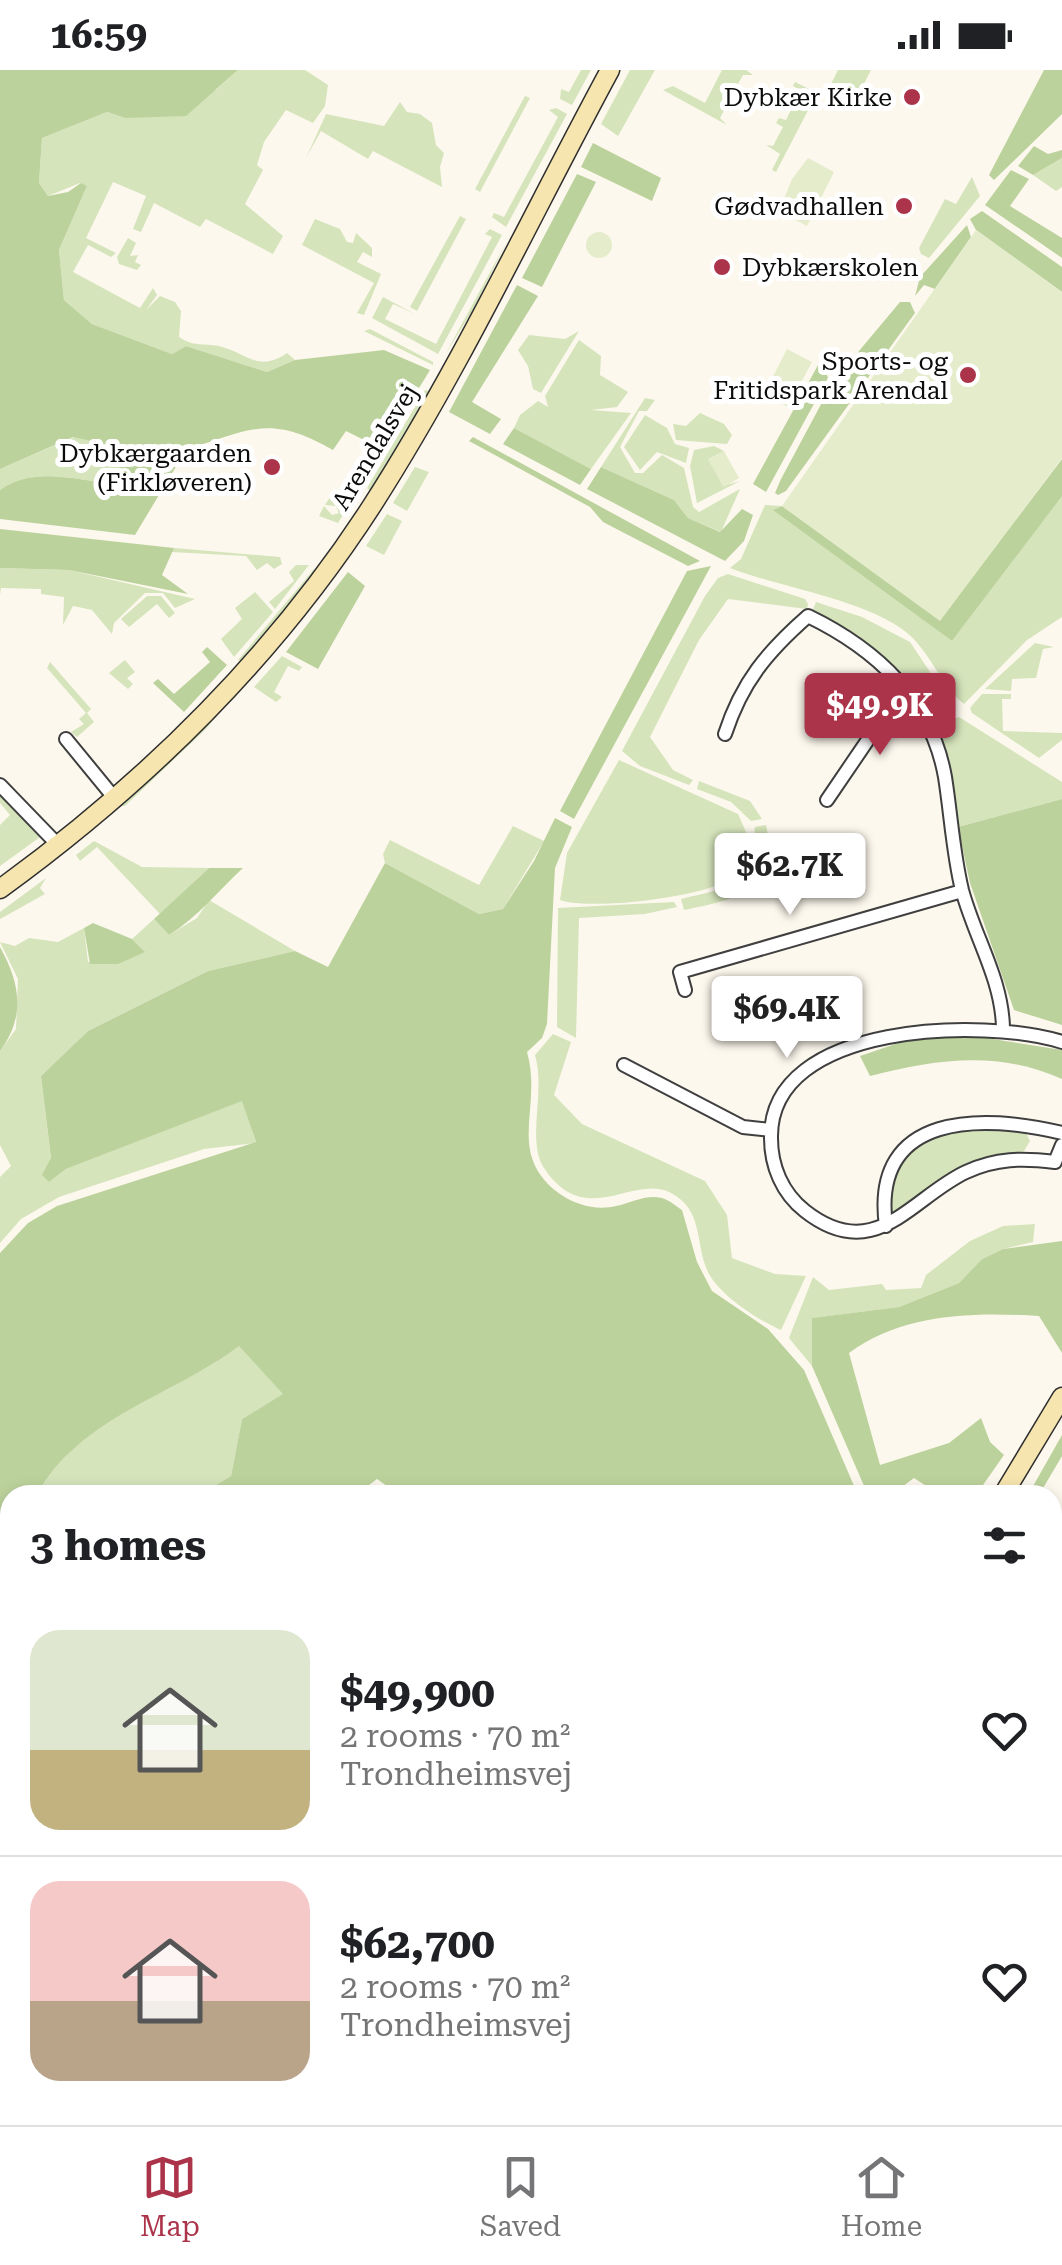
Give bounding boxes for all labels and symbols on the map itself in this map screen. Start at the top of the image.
place label: Dybkær Kirke [724,83,892,112]
marker: Dybkær Kirke [901,86,923,108]
place label: Gødvadhallen [714,192,884,221]
marker: Gødvadhallen [893,195,915,217]
place label: Dybkærskolen [742,253,919,282]
marker: Dybkærskolen [711,256,733,278]
place label: Sports- og Fritidspark Arendal [713,347,949,405]
marker: Sports- og Fritidspark Arendal [957,364,979,386]
street label: Arendalsvej [326,379,424,515]
place label: Dybkærgaarden (Firkløveren) [59,439,252,497]
marker: Dybkærgaarden (Firkløveren) [261,456,283,478]
pin: $49.9K [799,673,961,758]
pin: $62.7K [709,833,871,918]
pin: $69.4K [706,976,868,1061]

